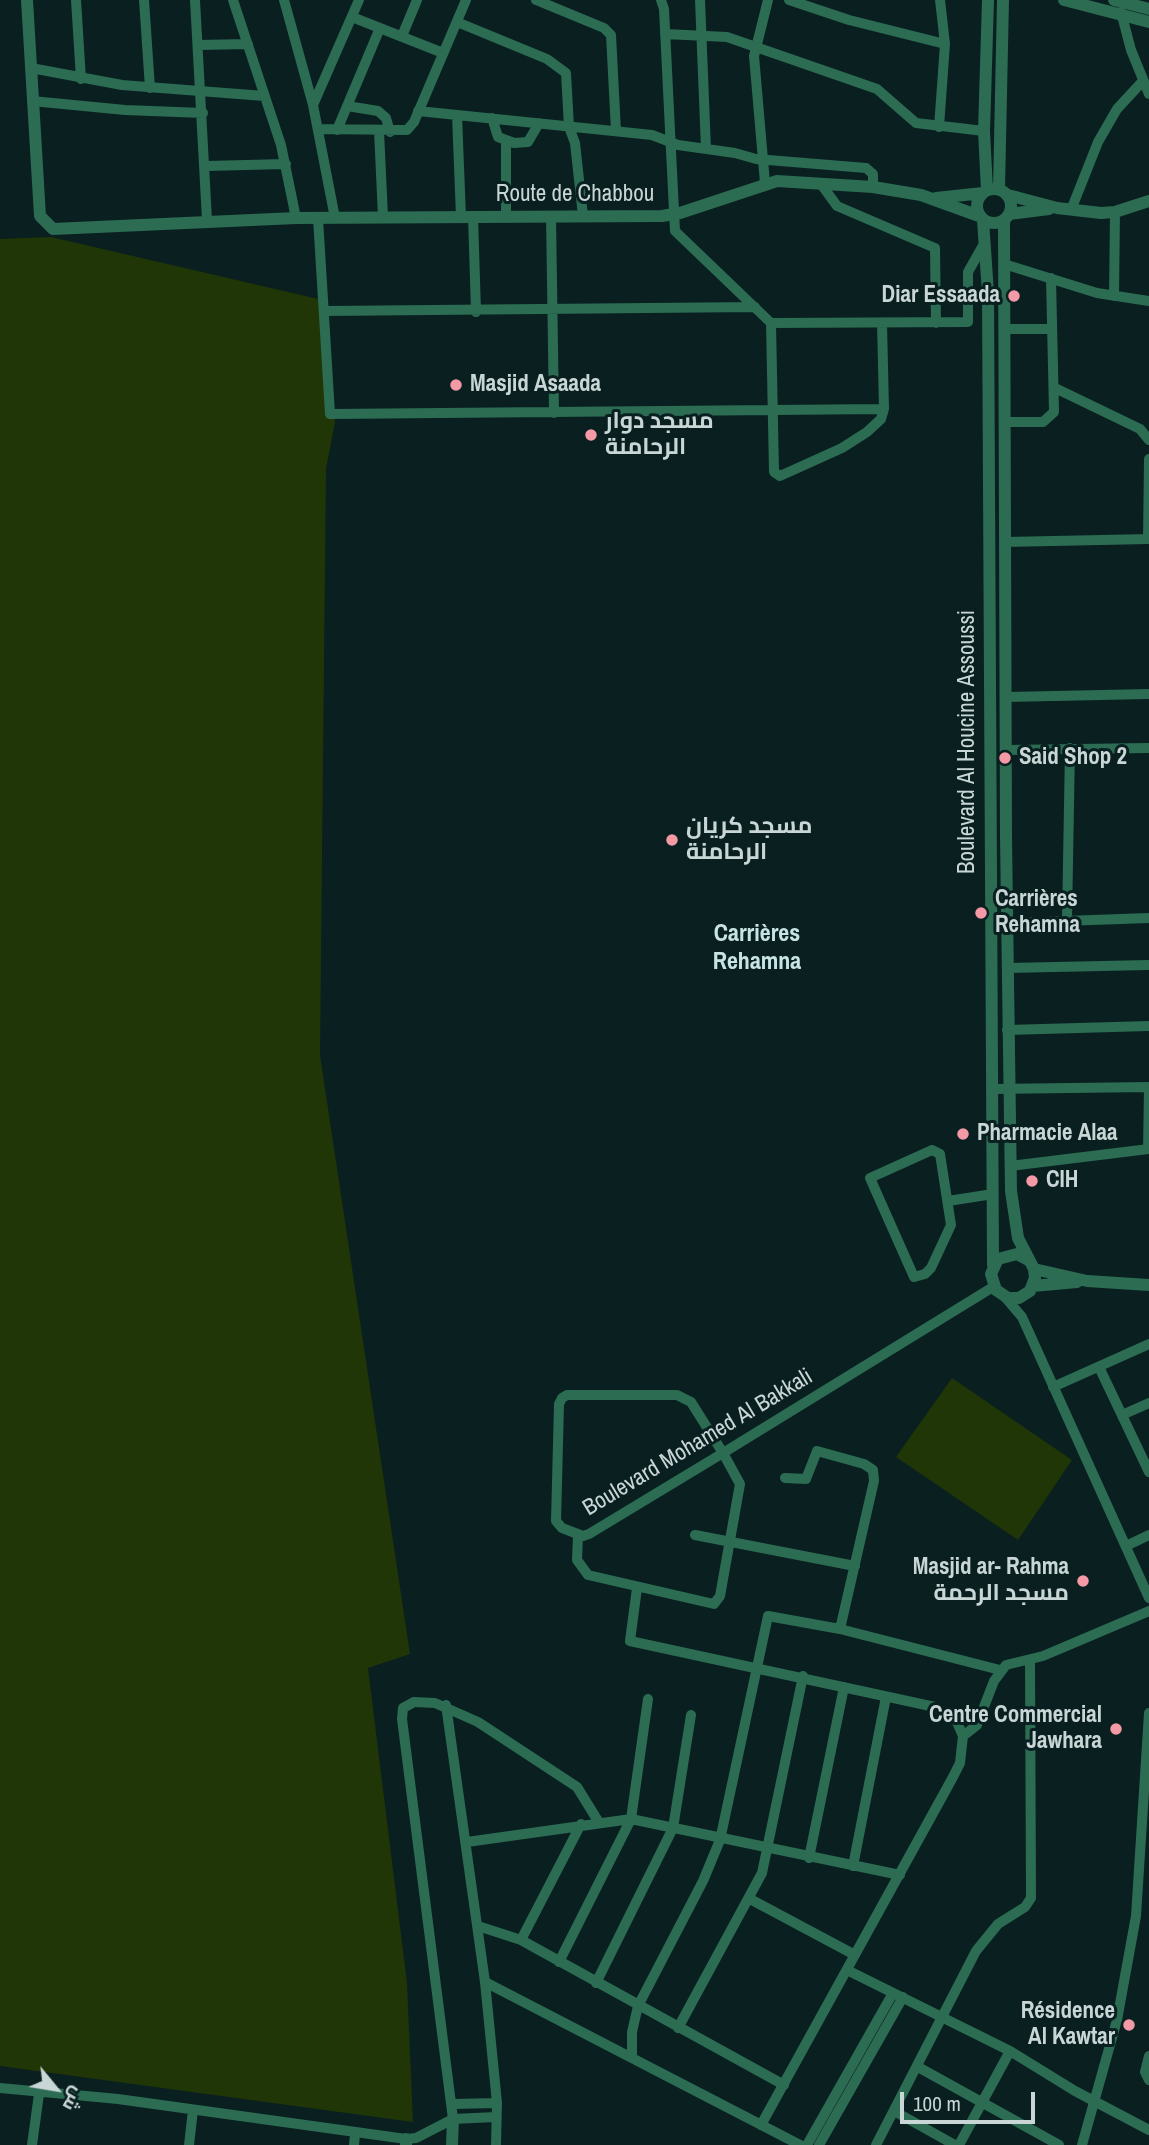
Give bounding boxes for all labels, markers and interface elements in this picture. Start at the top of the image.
street label: Route de Chabbou [496,181,654,209]
place label: Diar Essaada [882,282,1000,310]
marker: Diar Essaada [1006,288,1022,304]
place label: Masjid Asaada [470,371,601,399]
marker: Masjid Asaada [448,377,464,393]
place label: مسجد دوار الرحامنة [605,408,714,462]
marker: مسجد دوار الرحامنة [583,427,599,443]
street label: Boulevard Al Houcine Assoussi [954,610,982,874]
place label: Said Shop 2 [1019,744,1127,772]
marker: Said Shop 2 [997,750,1013,766]
place label: مسجد كريان الرحامنة [686,813,812,867]
marker: مسجد كريان الرحامنة [664,832,680,848]
place label: Carrières Rehamna [995,886,1080,940]
marker: Carrières Rehamna [973,905,989,921]
district label: Carrières Rehamna [713,921,801,977]
place label: Pharmacie Alaa [977,1120,1117,1148]
marker: Pharmacie Alaa [955,1126,971,1142]
place label: CIH [1046,1167,1078,1195]
marker: CIH [1024,1173,1040,1189]
street label: Boulevard Mohamed Al Bakkali [578,1363,818,1523]
place label: Masjid ar- Rahma مسجد الرحمة [913,1554,1069,1608]
marker: Masjid ar- Rahma مسجد الرحمة [1075,1573,1091,1589]
place label: Centre Commercial Jawhara [929,1702,1102,1756]
marker: Centre Commercial Jawhara [1108,1721,1124,1737]
place label: Résidence Al Kawtar [1021,1998,1115,2052]
marker: Résidence Al Kawtar [1121,2017,1137,2033]
north arrow [21,2054,91,2124]
scale bar [904,2078,1039,2122]
text: ش [57,2082,92,2117]
text: 100 m [913,2089,961,2118]

